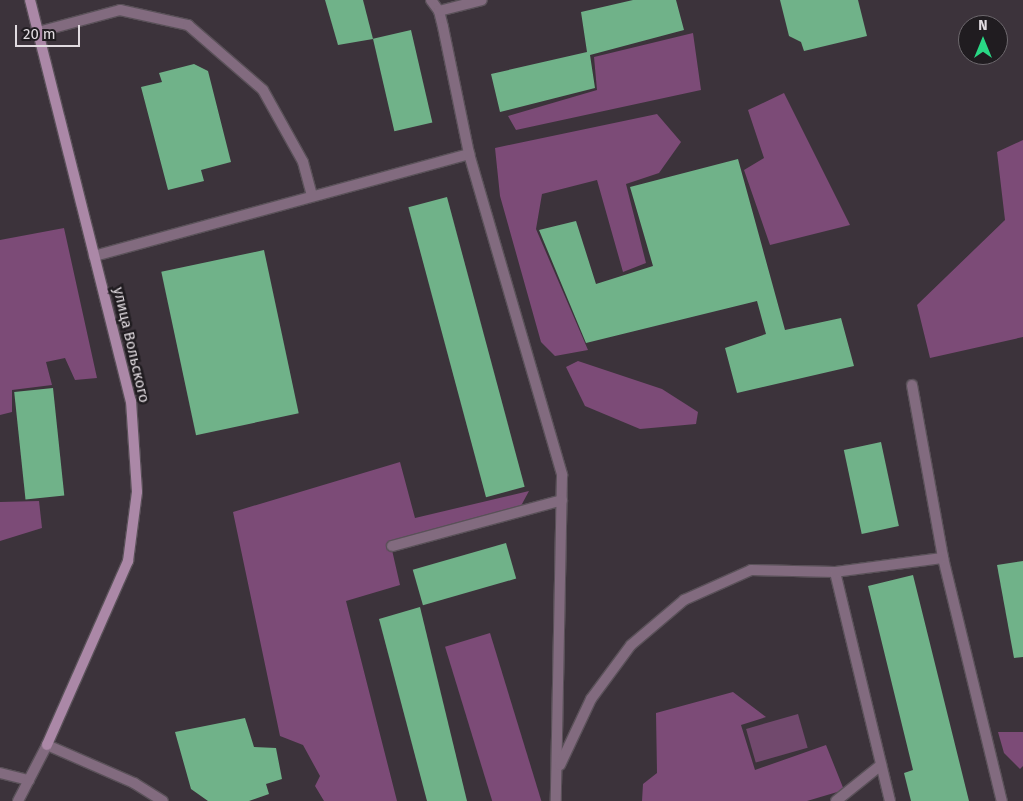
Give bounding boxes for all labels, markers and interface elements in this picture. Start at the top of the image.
scale bar [18,15,82,47]
north arrow [958,15,1008,65]
text: N [978,17,988,34]
text: 20 m [23,25,56,43]
street label: улица Вольского [109,285,153,405]

